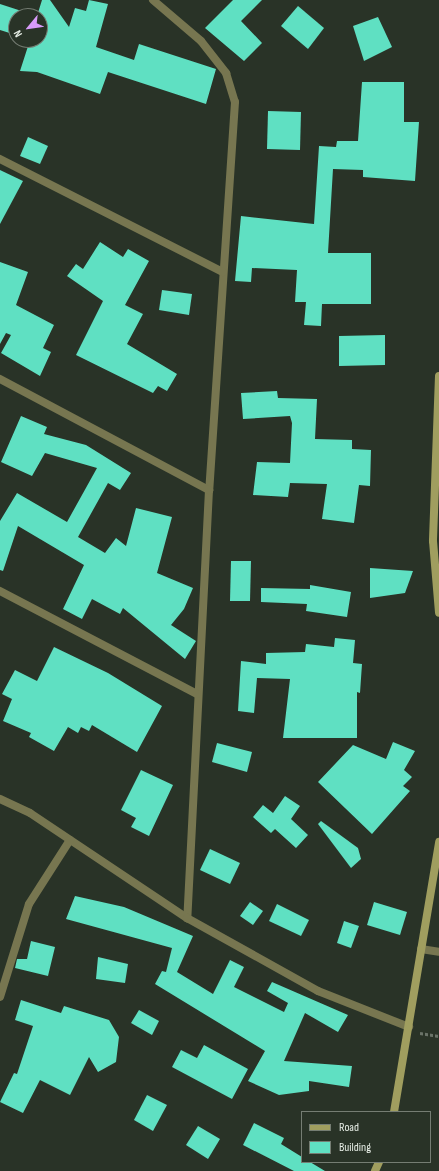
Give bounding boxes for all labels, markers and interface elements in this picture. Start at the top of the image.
north arrow [8,8,48,48]
text: N [11,28,25,39]
legend [301,1111,431,1163]
text: Road [339,1120,359,1135]
text: Building [339,1140,371,1155]

